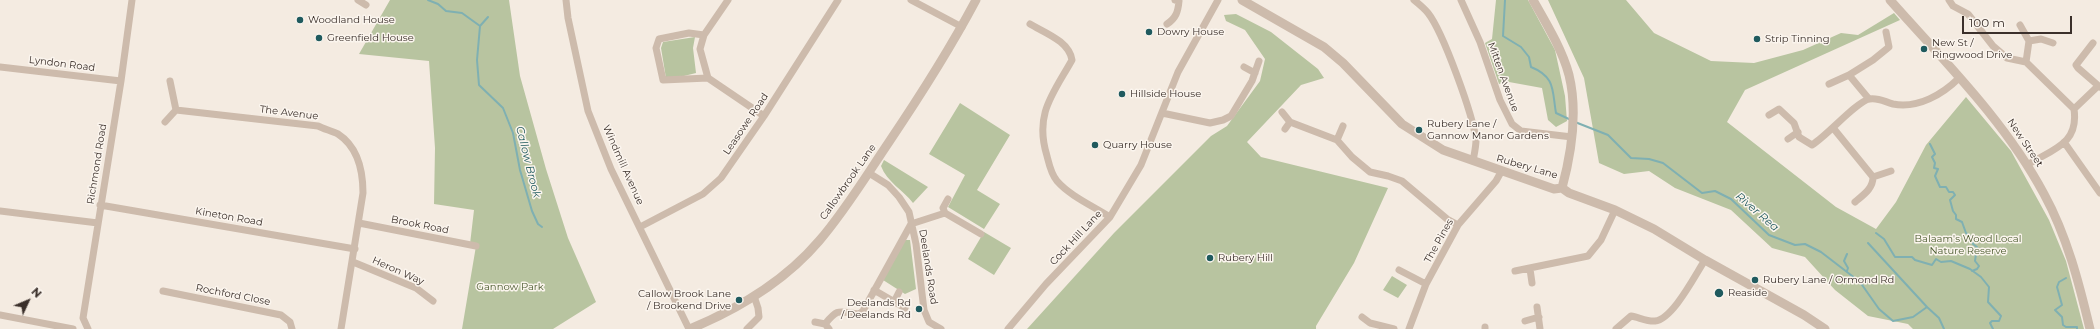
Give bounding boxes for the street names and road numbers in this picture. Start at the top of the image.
street label: Mitten Avenue [1485,41,1521,113]
street label: Lyndon Road [28,54,96,74]
street label: Leasowe Road [721,91,771,157]
street label: The Avenue [259,103,319,123]
street label: New Street [2004,117,2046,169]
street label: Richmond Road [85,123,109,205]
street label: Windmill Avenue [600,123,646,207]
street label: Callowbrook Lane [817,142,879,222]
street label: Rubery Lane [1495,153,1559,181]
street label: Kineton Road [194,205,264,229]
street label: Cock Hill Lane [1048,208,1104,268]
street label: Brook Road [390,214,450,236]
street label: The Pines [1422,217,1456,265]
street label: Deelands Road [916,228,940,306]
street label: Heron Way [370,254,426,288]
street label: Rochford Close [195,282,271,308]

